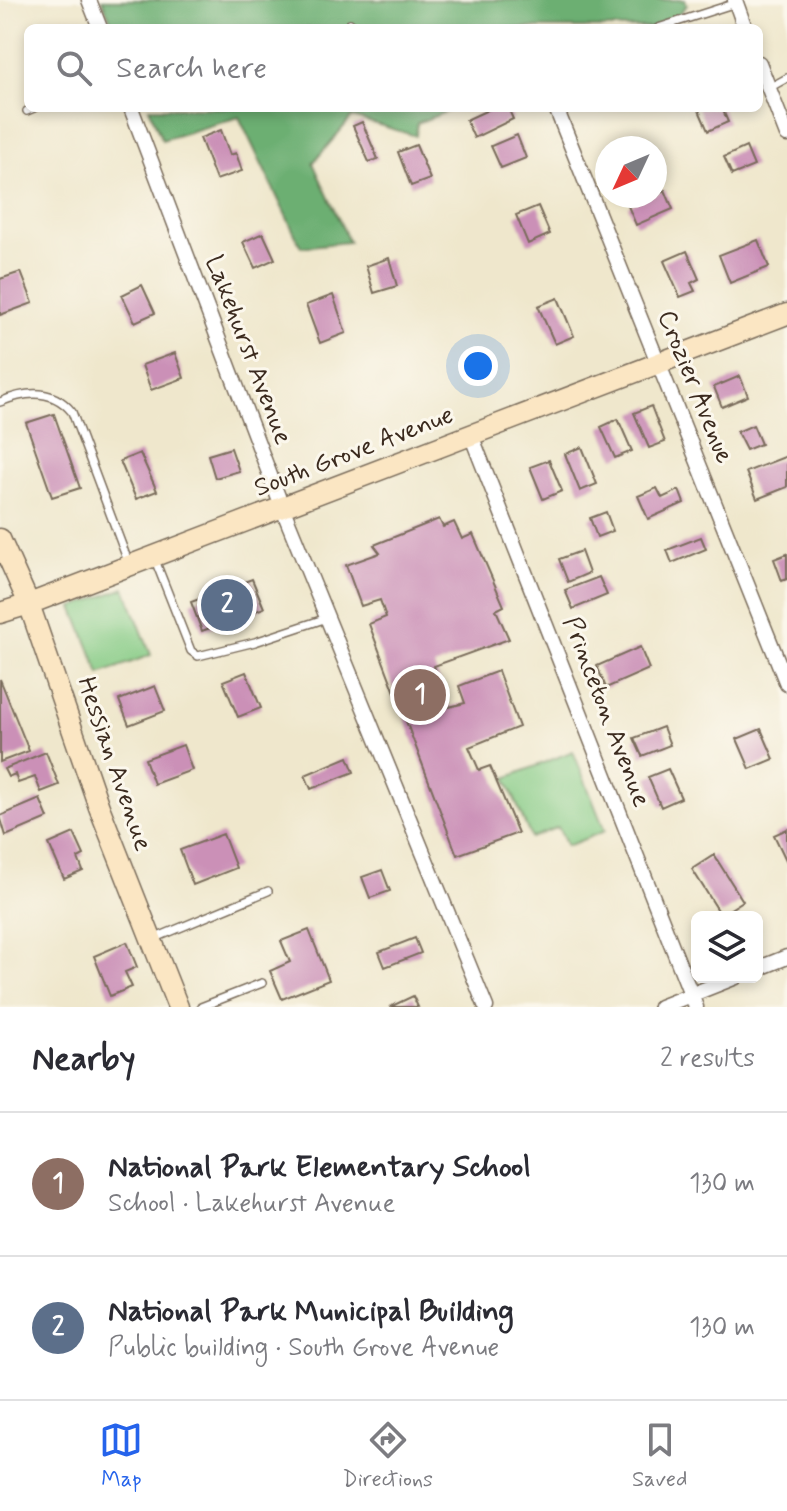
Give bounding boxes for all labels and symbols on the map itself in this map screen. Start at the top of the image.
north arrow [595,136,667,208]
street label: Lakehurst Avenue [196,251,300,450]
street label: Crozier Avenue [649,305,741,469]
your location [458,346,498,386]
street label: South Grove Avenue [249,398,459,506]
pin: 2 [201,575,253,635]
street label: Princeton Avenue [554,612,658,812]
pin: 1 [394,665,446,725]
street label: Hessian Avenue [68,672,160,856]

